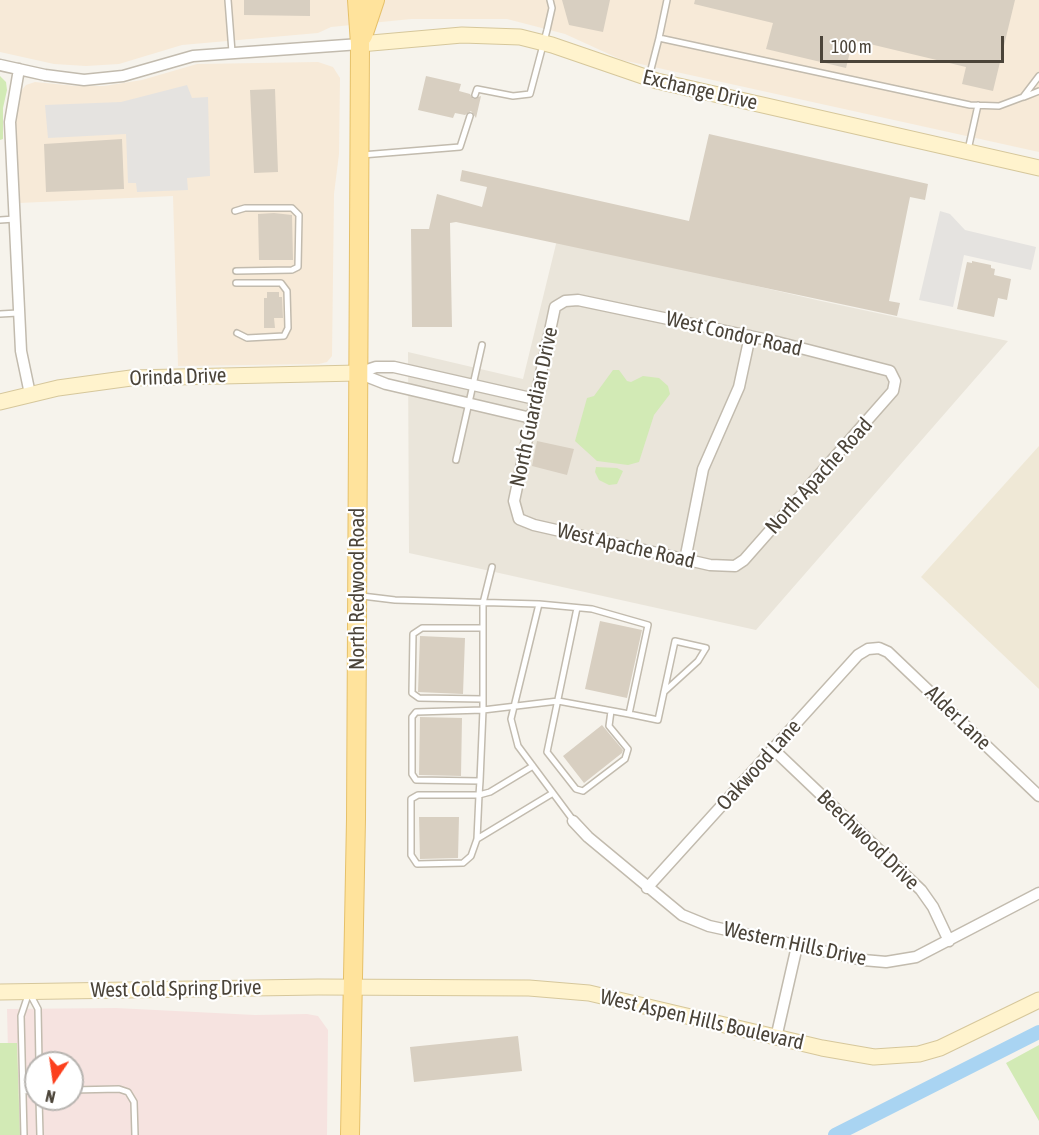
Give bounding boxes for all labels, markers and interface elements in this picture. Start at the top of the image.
scale bar [823,24,1008,62]
text: 100 m [831,36,872,57]
street label: Exchange Drive [640,65,760,115]
street label: West Condor Road [663,306,805,362]
street label: North Guardian Drive [505,325,563,489]
street label: Orinda Drive [129,363,227,391]
street label: North Apache Road [760,413,878,539]
street label: North Redwood Road [344,508,370,670]
street label: West Apache Road [555,518,697,574]
street label: Alder Lane [920,681,996,755]
street label: Oakwood Lane [712,714,806,816]
street label: Beechwood Drive [812,785,924,895]
street label: Western Hills Drive [721,917,869,971]
street label: West Cold Spring Drive [90,975,262,1003]
street label: West Aspen Hills Boulevard [598,984,806,1056]
north arrow [24,1051,84,1111]
text: N [44,1087,57,1106]

